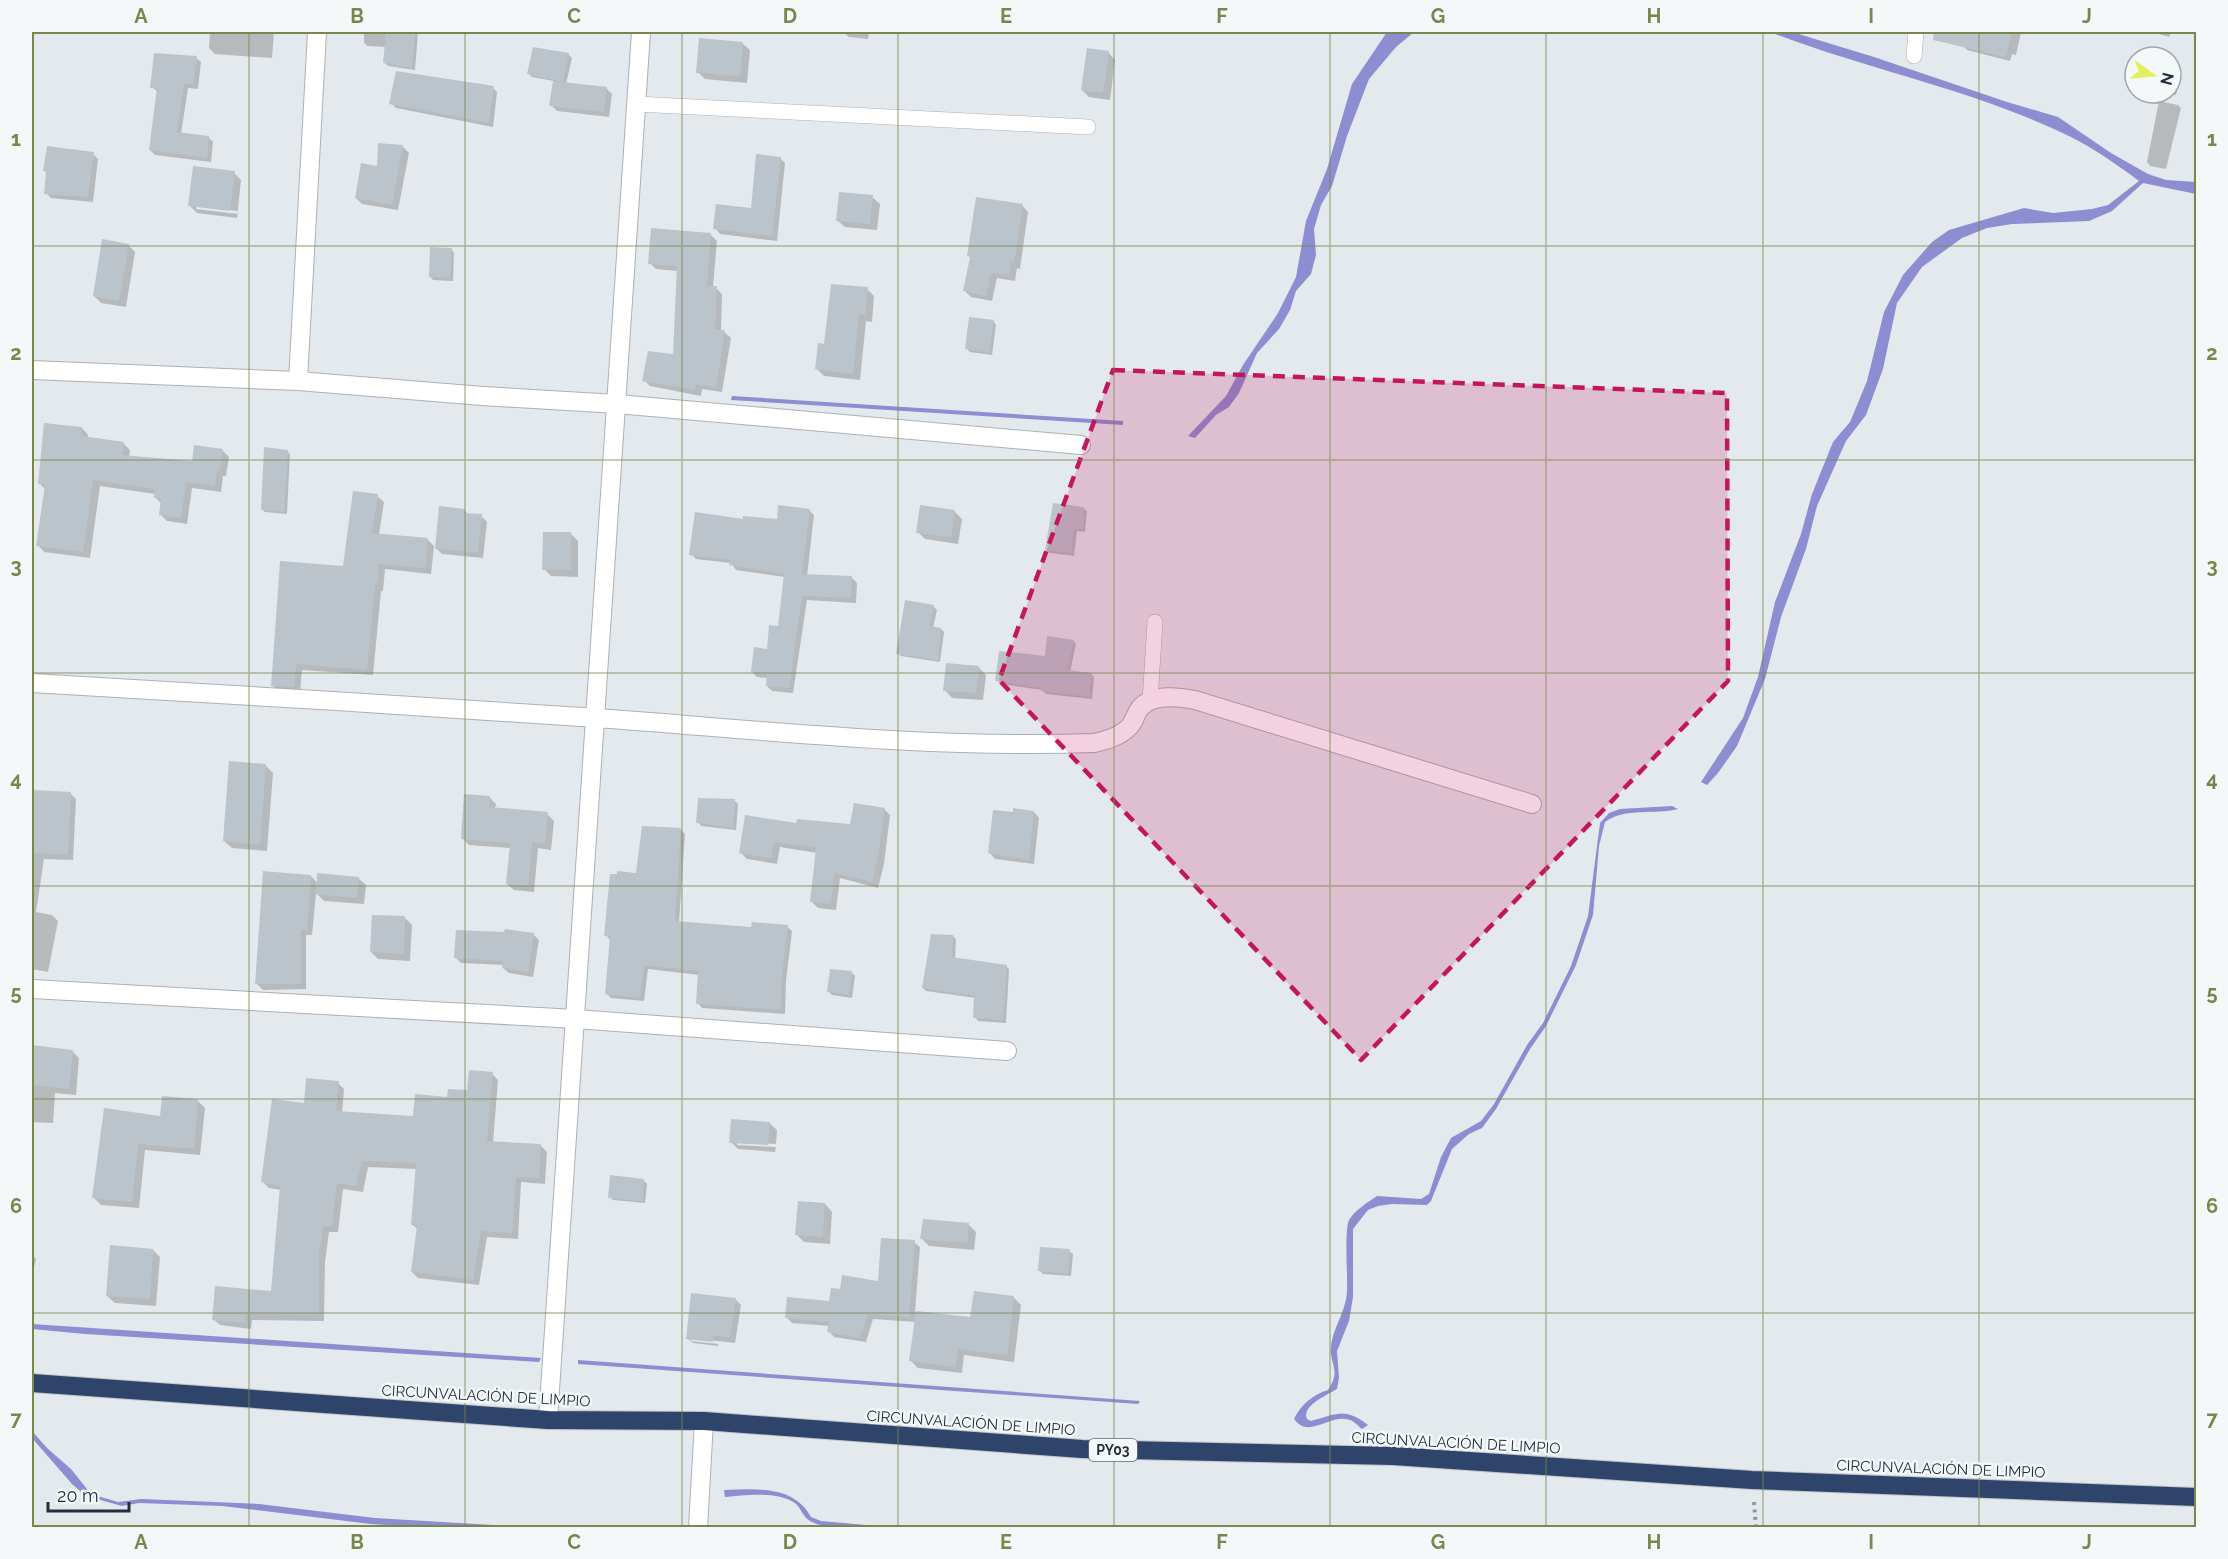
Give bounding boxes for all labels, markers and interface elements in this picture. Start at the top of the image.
text: A [134,4,148,28]
text: B [350,4,364,28]
text: C [567,4,581,28]
text: D [783,4,797,28]
text: E [1000,4,1012,28]
text: F [1216,4,1228,28]
text: G [1431,4,1445,28]
text: H [1647,4,1661,28]
text: I [1868,4,1874,28]
text: J [2082,4,2092,28]
north arrow [2123,45,2183,105]
text: N [2156,70,2178,87]
text: 1 [11,127,21,151]
text: 1 [2207,127,2217,151]
text: 2 [10,341,22,365]
text: 2 [2206,341,2218,365]
text: 3 [10,554,22,578]
text: 3 [2206,554,2218,578]
text: 4 [10,767,22,791]
text: 4 [2206,767,2218,791]
text: 5 [10,981,22,1005]
text: 5 [2206,981,2218,1005]
text: 6 [10,1194,22,1218]
text: 6 [2206,1194,2218,1218]
street label: CIRCUNVALACIÓN DE LIMPIO [381,1382,591,1410]
text: 7 [10,1407,22,1431]
street label: CIRCUNVALACIÓN DE LIMPIO [866,1407,1076,1439]
text: 7 [2206,1407,2218,1431]
street label: CIRCUNVALACIÓN DE LIMPIO [1351,1429,1561,1457]
road number: PY03 [1089,1439,1137,1461]
street label: CIRCUNVALACIÓN DE LIMPIO [1836,1456,2046,1482]
scale bar [48,1475,129,1513]
text: 20 m [57,1485,99,1506]
text: A [134,1530,148,1554]
text: B [350,1530,364,1554]
text: C [567,1530,581,1554]
text: D [783,1530,797,1554]
text: E [1000,1530,1012,1554]
text: F [1216,1530,1228,1554]
text: G [1431,1530,1445,1554]
text: H [1647,1530,1661,1554]
text: I [1868,1530,1874,1554]
text: J [2082,1530,2092,1554]

